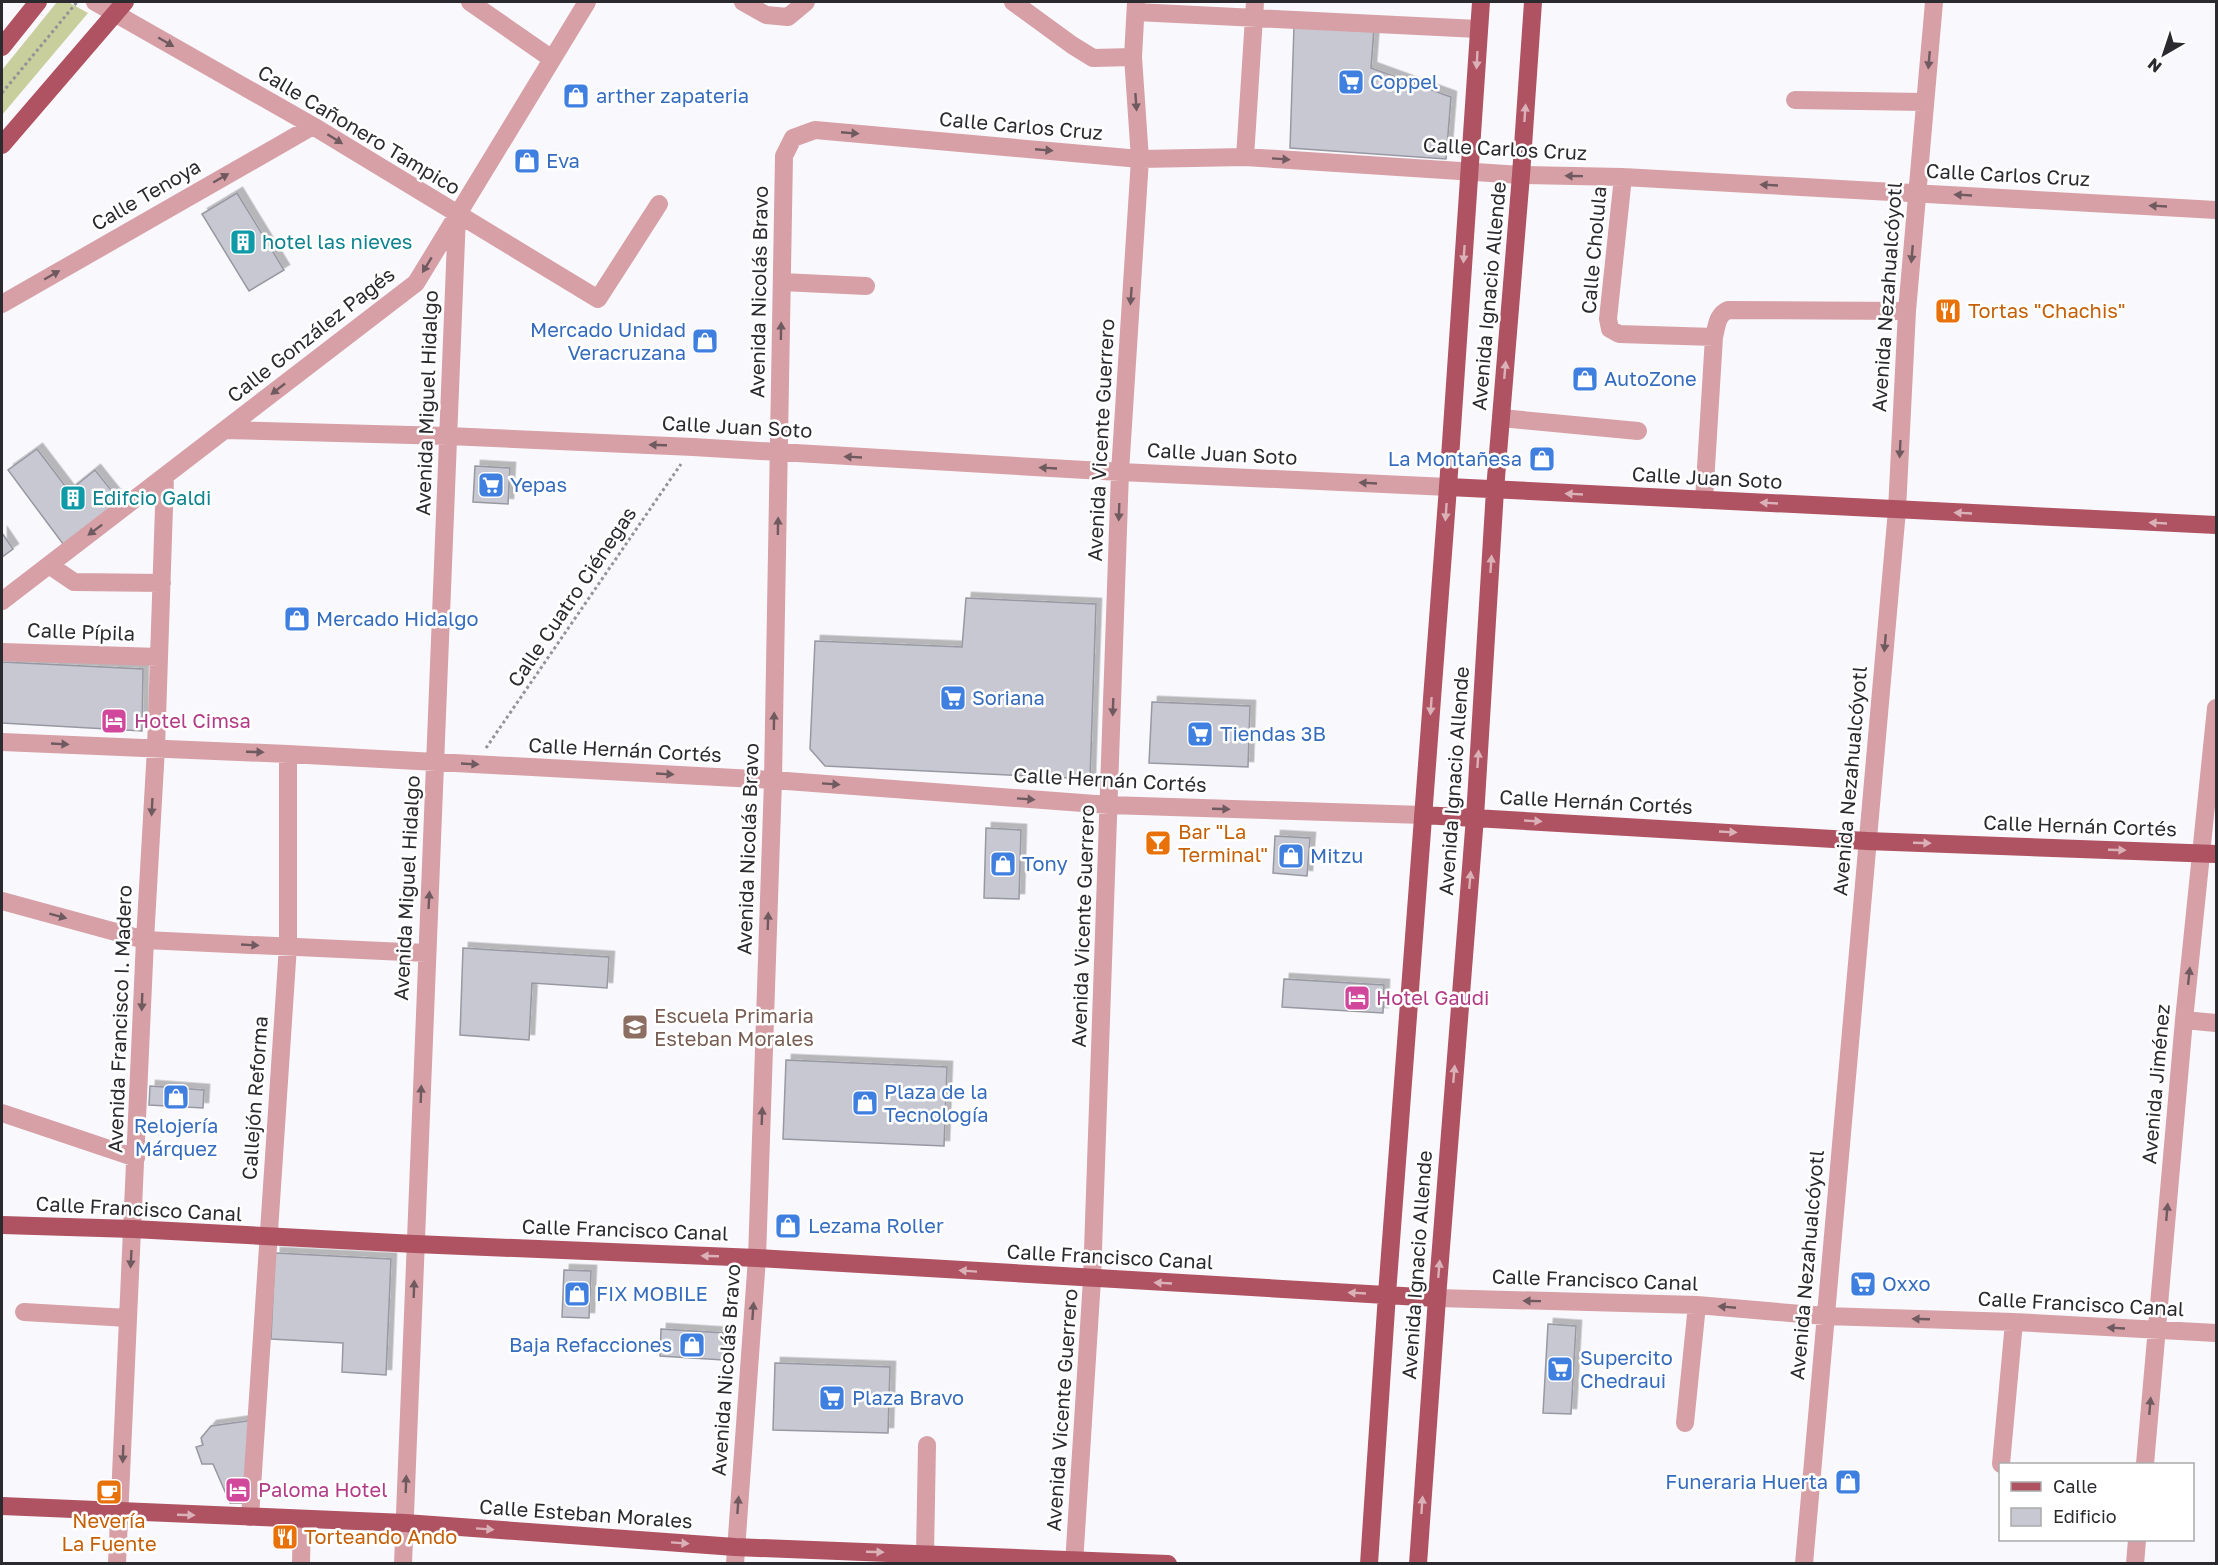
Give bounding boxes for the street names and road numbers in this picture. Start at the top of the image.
street label: Calle Cañonero Tampico [254,59,465,199]
street label: Calle Carlos Cruz [938,106,1104,144]
street label: Calle Carlos Cruz [1422,132,1588,164]
street label: Calle Tenoya [87,153,204,235]
street label: Calle Carlos Cruz [1925,158,2091,190]
street label: Avenida Ignacio Allende [1466,180,1510,411]
street label: Avenida Nezahualcóyotl [1866,181,1906,413]
street label: Calle Cholula [1575,185,1611,315]
street label: Avenida Nicolás Bravo [744,186,772,398]
street label: Calle González Pagés [222,261,399,407]
street label: Avenida Miguel Hidalgo [410,290,442,516]
street label: Avenida Vicente Guerrero [1082,318,1118,562]
street label: Calle Juan Soto [661,410,813,442]
street label: Calle Juan Soto [1146,437,1298,469]
street label: Calle Juan Soto [1631,461,1783,493]
street label: Calle Cuatro Ciénegas [502,502,640,691]
street label: Calle Pípila [27,617,135,645]
street label: Avenida Nezahualcóyotl [1827,665,1871,897]
street label: Avenida Ignacio Allende [1433,666,1473,896]
street label: Calle Hernán Cortés [528,732,722,766]
street label: Avenida Nicolás Bravo [731,742,763,955]
street label: Calle Hernán Cortés [1013,762,1207,796]
street label: Avenida Miguel Hidalgo [388,775,424,1001]
street label: Calle Hernán Cortés [1499,784,1693,818]
street label: Avenida Vicente Guerrero [1066,804,1098,1048]
street label: Calle Hernán Cortés [1983,810,2177,840]
street label: Avenida Francisco I. Madero [102,885,136,1153]
street label: Avenida Jiménez [2136,1003,2174,1165]
street label: Callejón Reforma [236,1015,272,1181]
street label: Avenida Nezahualcóyotl [1784,1149,1828,1381]
street label: Avenida Ignacio Allende [1396,1150,1436,1380]
street label: Calle Francisco Canal [35,1191,243,1225]
street label: Calle Francisco Canal [521,1213,729,1245]
street label: Calle Francisco Canal [1006,1239,1214,1273]
street label: Avenida Nicolás Bravo [706,1263,744,1477]
street label: Calle Francisco Canal [1491,1263,1699,1295]
street label: Calle Francisco Canal [1977,1286,2185,1320]
street label: Avenida Vicente Guerrero [1041,1288,1081,1532]
street label: Calle Esteban Morales [479,1494,694,1532]

